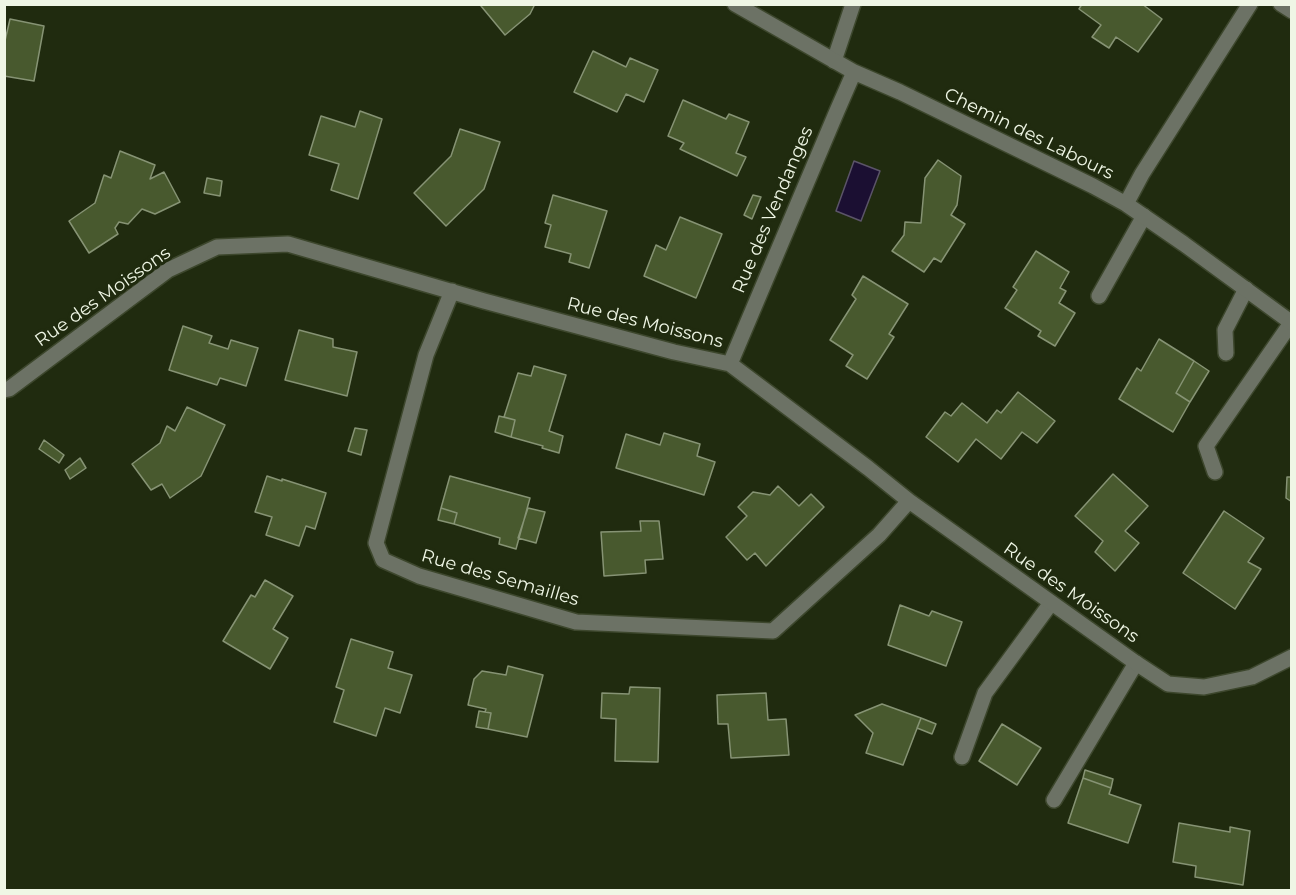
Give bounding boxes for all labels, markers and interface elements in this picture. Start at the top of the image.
street label: Chemin des Labours [941,84,1117,184]
street label: Rue des Vendanges [728,123,818,297]
street label: Rue des Moissons [31,242,175,352]
street label: Rue des Moissons [565,293,725,353]
street label: Rue des Moissons [999,538,1143,648]
street label: Rue des Semailles [419,545,581,611]

